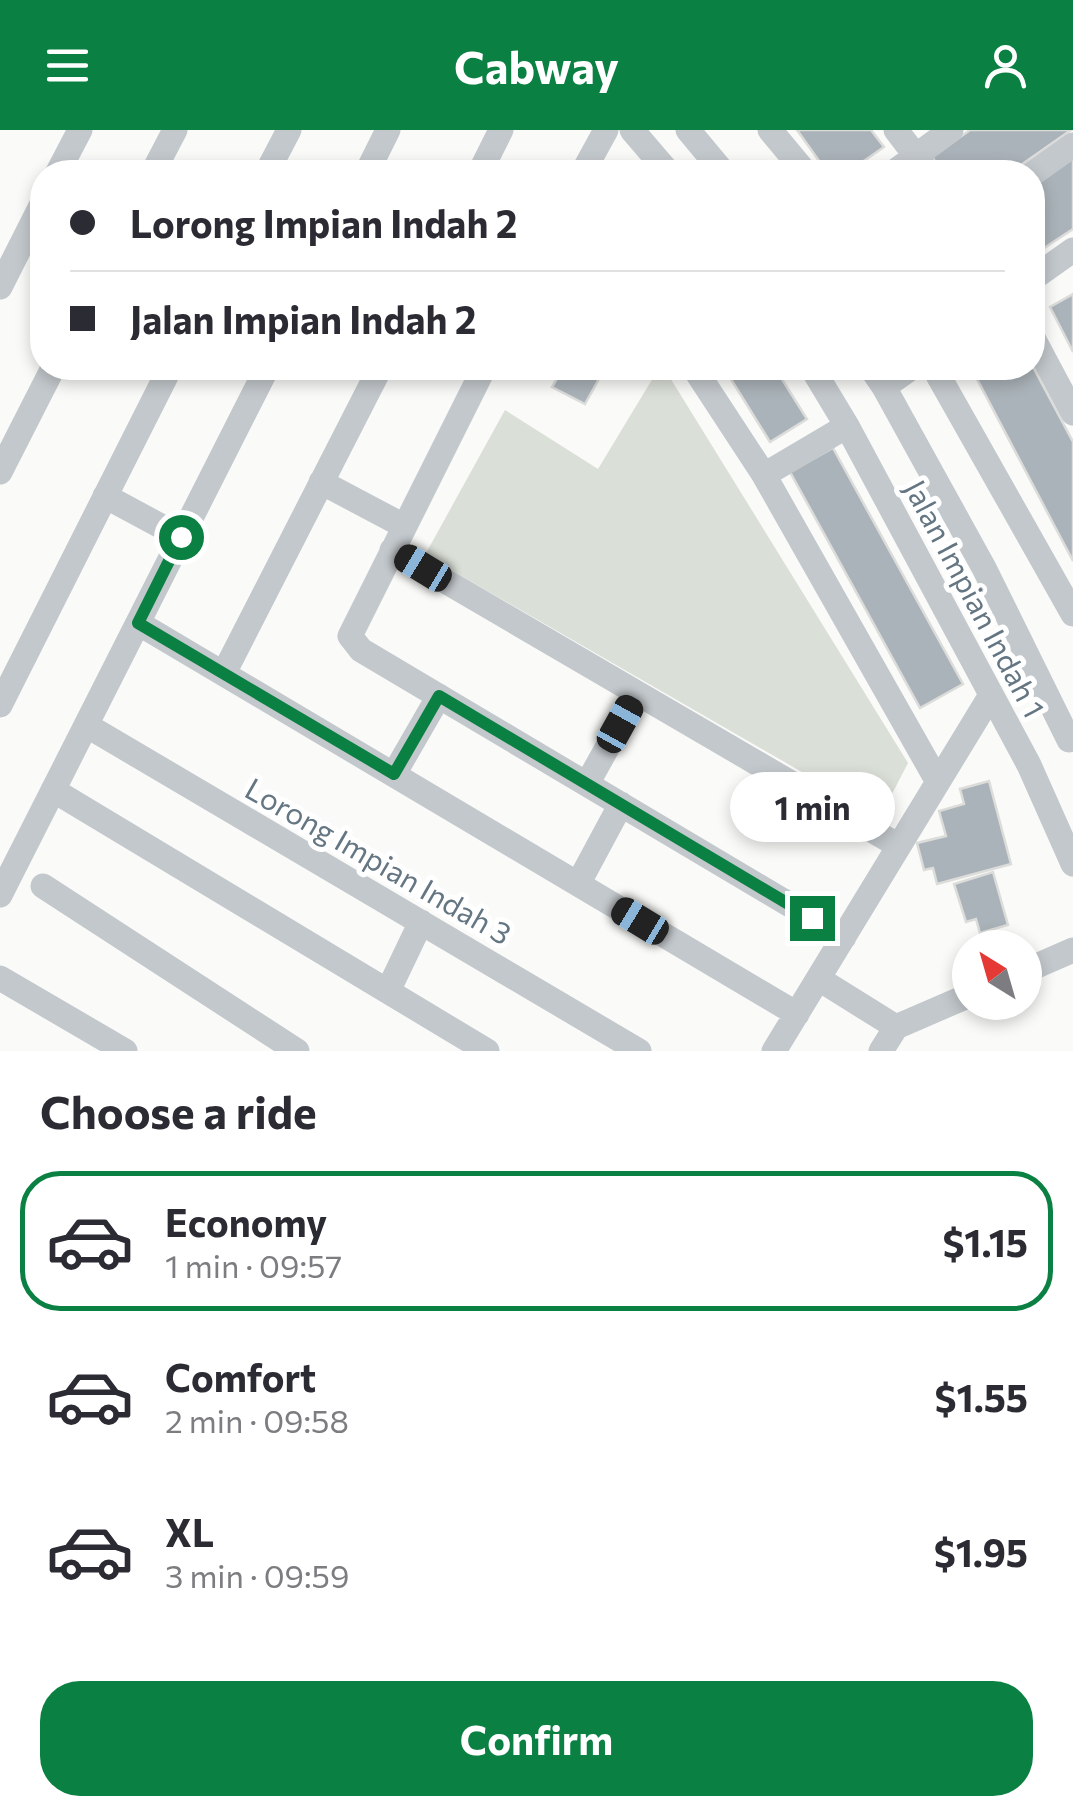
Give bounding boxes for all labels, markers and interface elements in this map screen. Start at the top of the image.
icon: menu [40,38,95,93]
text: Cabway [454,38,619,93]
icon: person [978,38,1033,93]
text: Lorong Impian Indah 2 [130,199,517,246]
text: Jalan Impian Indah 2 [130,295,476,342]
street label: Jalan Impian Indah 1 [898,473,1054,723]
route start [159,515,204,560]
car [390,540,456,596]
car [592,690,648,758]
street label: Lorong Impian Indah 3 [239,769,519,951]
callout: 1 min [730,773,894,843]
text: 1 min [775,787,850,827]
car [607,893,673,949]
route end [790,896,835,941]
north arrow [952,930,1042,1020]
map controls [952,930,1042,1020]
text: Choose a ride [40,1083,317,1138]
icon: car [45,1196,135,1286]
text: Economy [165,1198,327,1245]
text: $1.15 [942,1218,1028,1265]
text: 1 min · 09:57 [165,1245,342,1285]
icon: car [45,1351,135,1441]
text: Comfort [165,1353,316,1400]
text: $1.55 [935,1373,1028,1420]
text: 2 min · 09:58 [165,1400,349,1440]
icon: car [45,1506,135,1596]
text: XL [165,1508,214,1555]
text: $1.95 [934,1528,1028,1575]
text: 3 min · 09:59 [165,1555,349,1595]
button: Confirm [40,1681,1033,1796]

